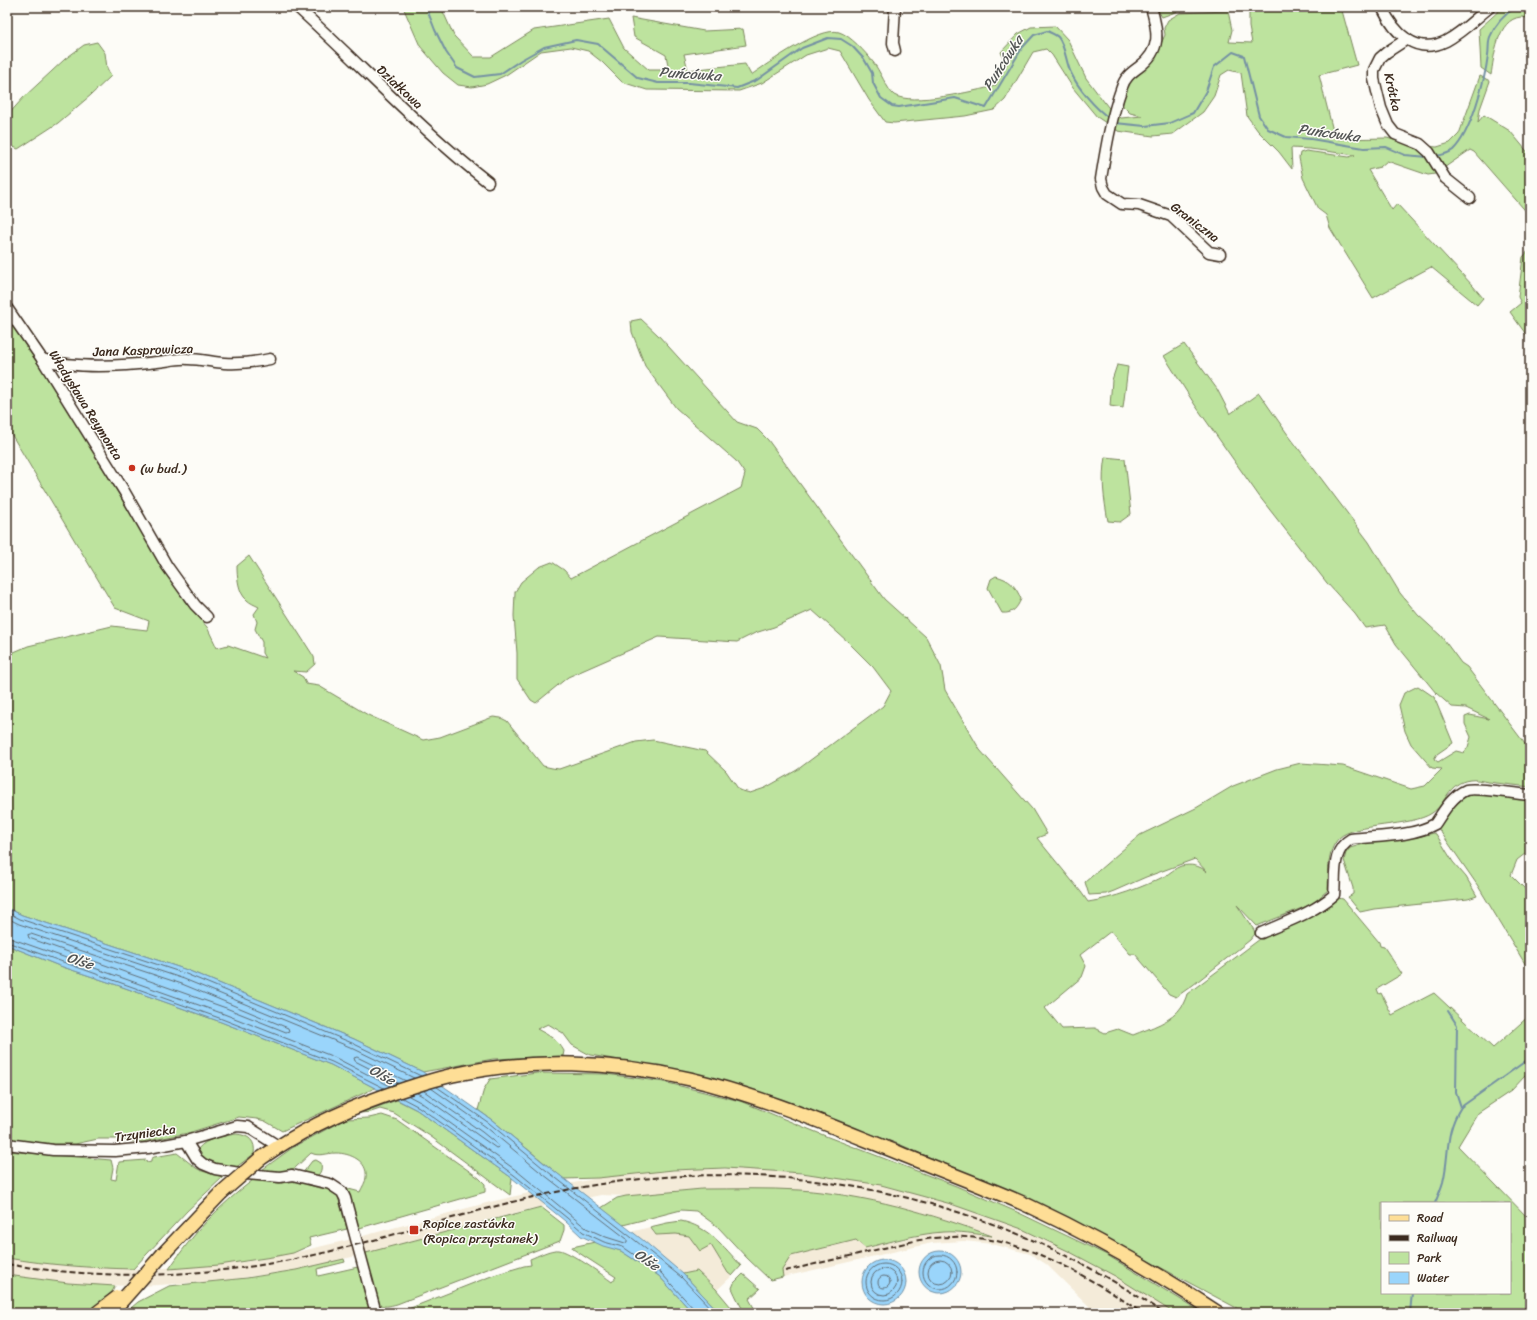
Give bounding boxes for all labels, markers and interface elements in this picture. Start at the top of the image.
water label: Puńcówka [976,29,1031,96]
street label: Działkowa [371,59,429,115]
water label: Puńcówka [658,59,724,89]
street label: Krótka [1377,70,1409,114]
water label: Puńcówka [1297,116,1363,150]
street label: Graniczna [1165,196,1225,249]
street label: Jana Kasprowicza [91,337,194,363]
street label: Władysława Reymonta [43,345,130,465]
place label: (w bud.) [140,457,188,480]
marker: (w bud.) [127,463,137,473]
water label: Olše [63,945,98,978]
water label: Olše [364,1058,401,1093]
street label: Trzyniecka [113,1117,177,1149]
legend [1381,1202,1511,1294]
text: Road [1417,1207,1444,1229]
place label: Ropice zastávka (Ropica przystanek) [423,1212,539,1250]
marker: Ropice zastávka (Ropica przystanek) [408,1224,420,1236]
text: Railway [1417,1227,1458,1249]
water label: Olše [629,1242,667,1279]
text: Park [1417,1247,1442,1269]
text: Water [1417,1267,1450,1289]

